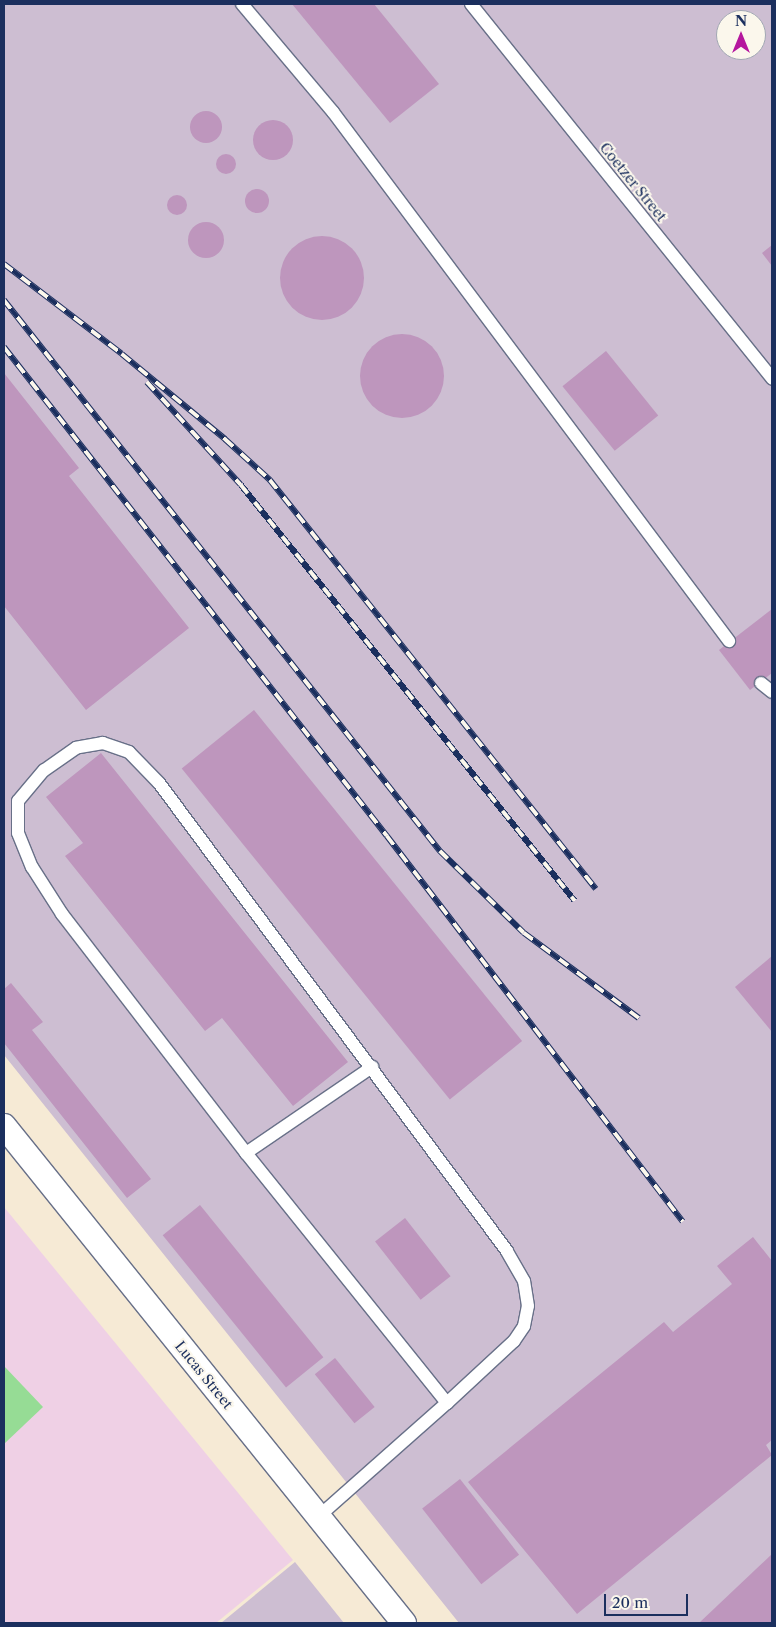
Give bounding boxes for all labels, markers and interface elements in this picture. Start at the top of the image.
north arrow [716,10,766,60]
text: N [735,12,747,30]
street label: Coetzer Street [596,139,670,225]
street label: Lucas Street [172,1338,236,1412]
scale bar [606,1584,690,1616]
text: 20 m [612,1593,648,1612]

